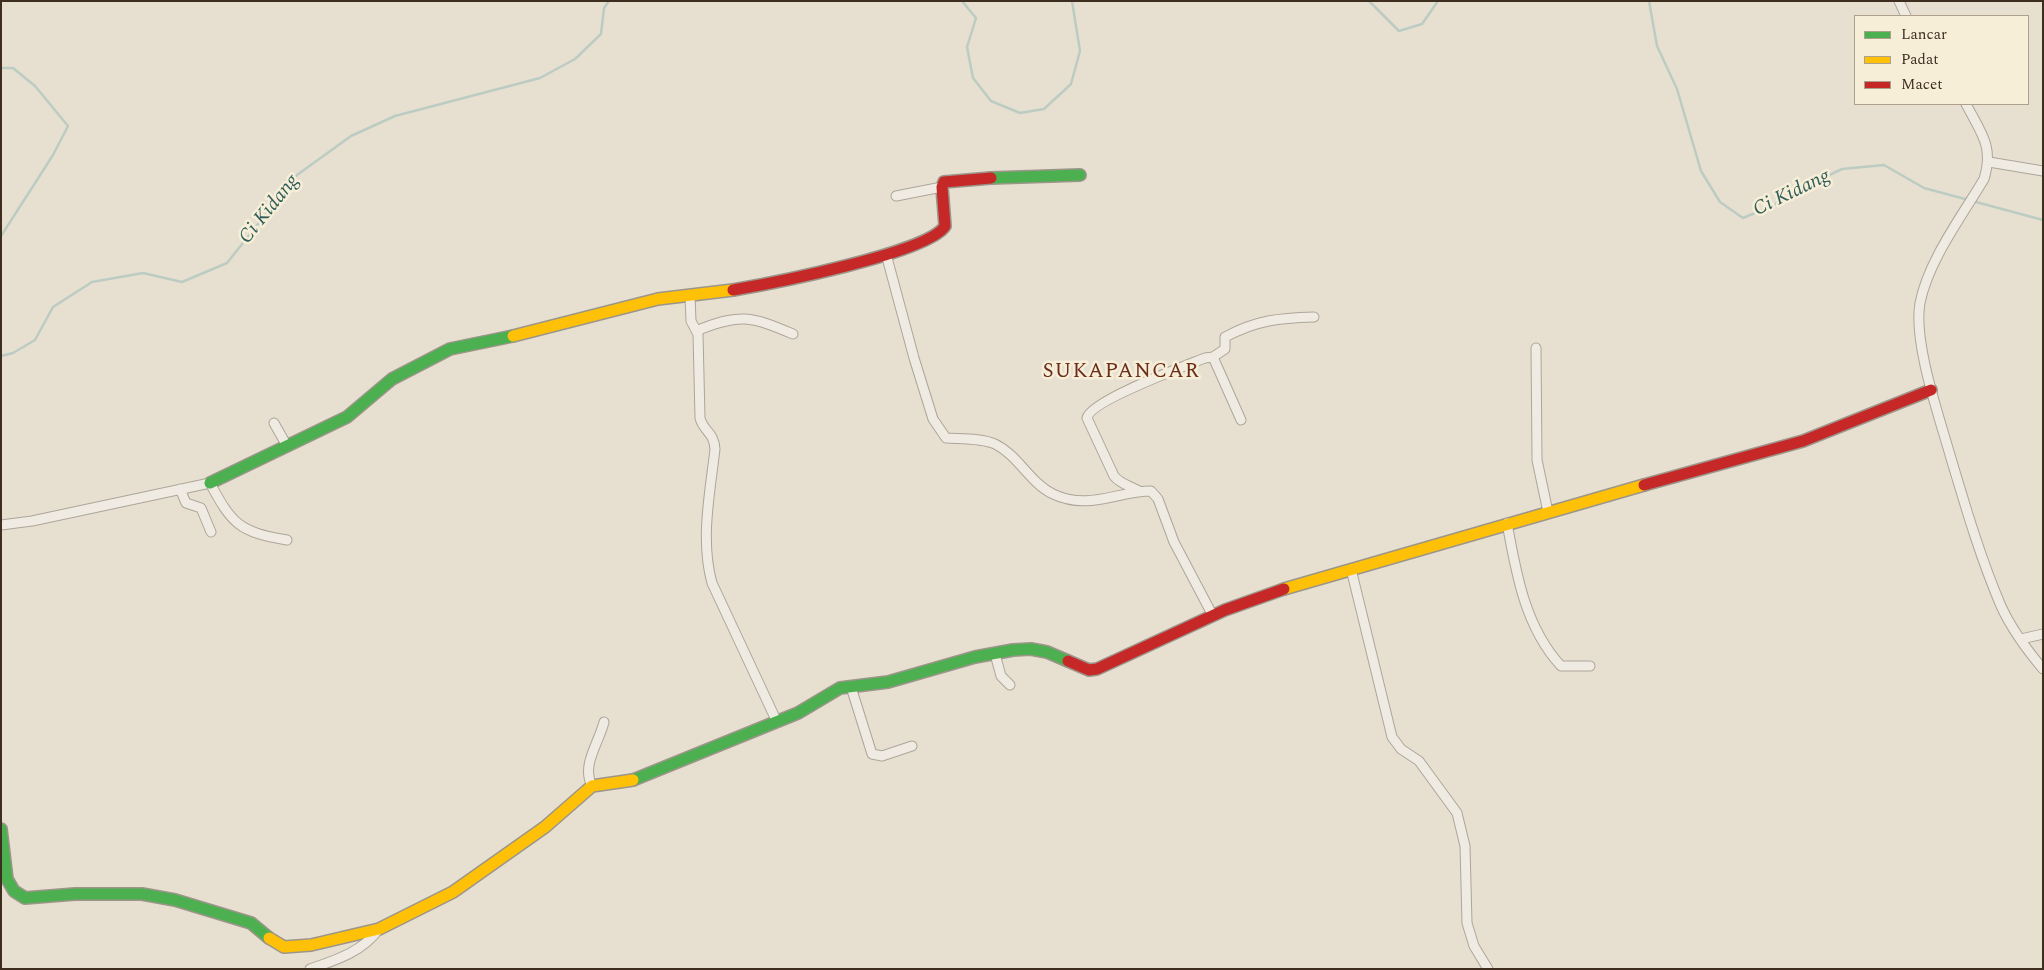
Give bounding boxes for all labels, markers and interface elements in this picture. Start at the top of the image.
legend [1854,15,2029,105]
text: Lancar [1901,23,1947,46]
text: Padat [1901,48,1939,71]
text: Macet [1901,73,1942,96]
water label: Ci Kidang [1750,165,1834,223]
water label: Ci Kidang [235,171,305,249]
district label: SUKAPANCAR [1041,360,1201,386]

